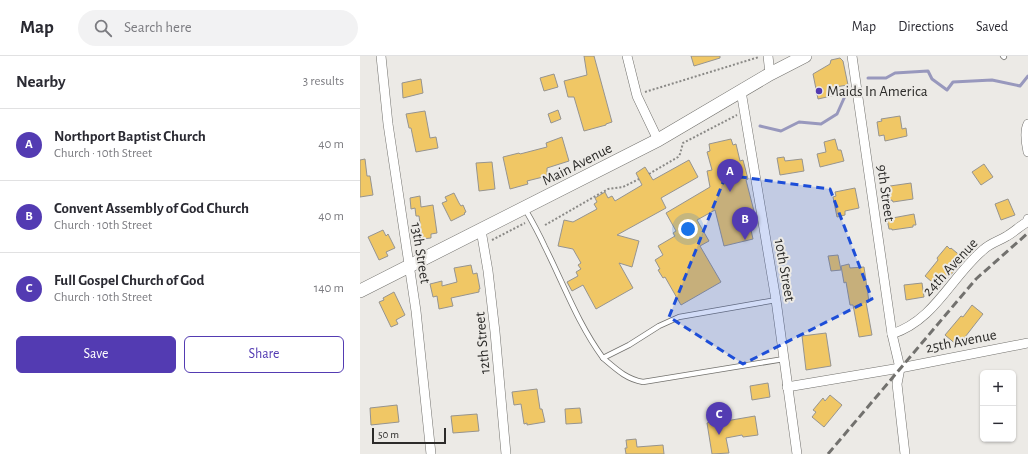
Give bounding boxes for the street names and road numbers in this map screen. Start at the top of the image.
street label: Main Avenue [540,140,615,188]
street label: 9th Street [874,164,897,223]
street label: 13th Street [408,221,433,285]
street label: 24th Avenue [920,236,981,299]
street label: 10th Street [772,238,797,303]
street label: 12th Street [472,311,493,375]
street label: 25th Avenue [924,327,998,356]

